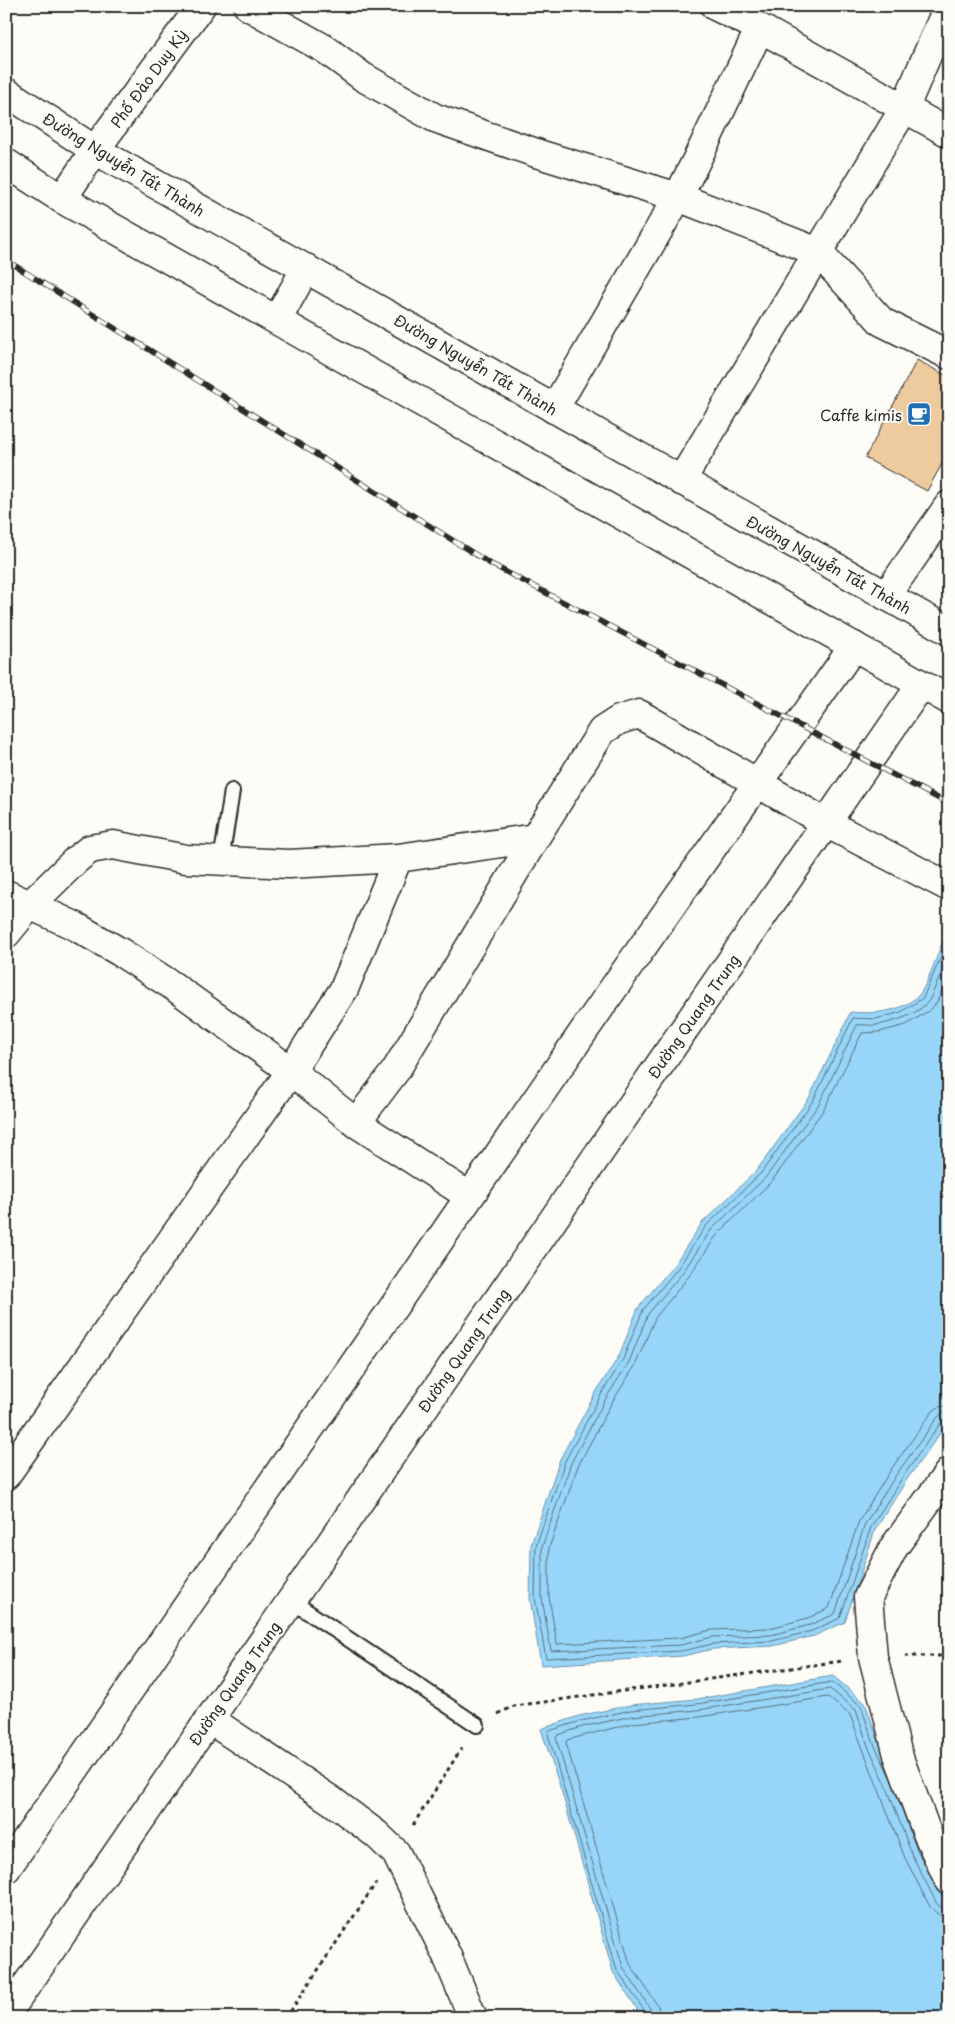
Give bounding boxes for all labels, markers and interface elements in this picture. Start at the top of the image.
street label: Phố Đào Duy Kỳ [104,24,192,132]
street label: Đường Nguyễn Tất Thành [39,106,209,222]
street label: Đường Nguyễn Tất Thành [390,308,562,420]
cafe icon: Caffe kimis [906,401,932,427]
place label: Caffe kimis [820,403,902,426]
street label: Đường Nguyễn Tất Thành [742,509,916,619]
street label: Đường Quang Trung [641,949,745,1083]
street label: Đường Quang Trung [411,1283,515,1417]
street label: Đường Quang Trung [182,1616,286,1750]

